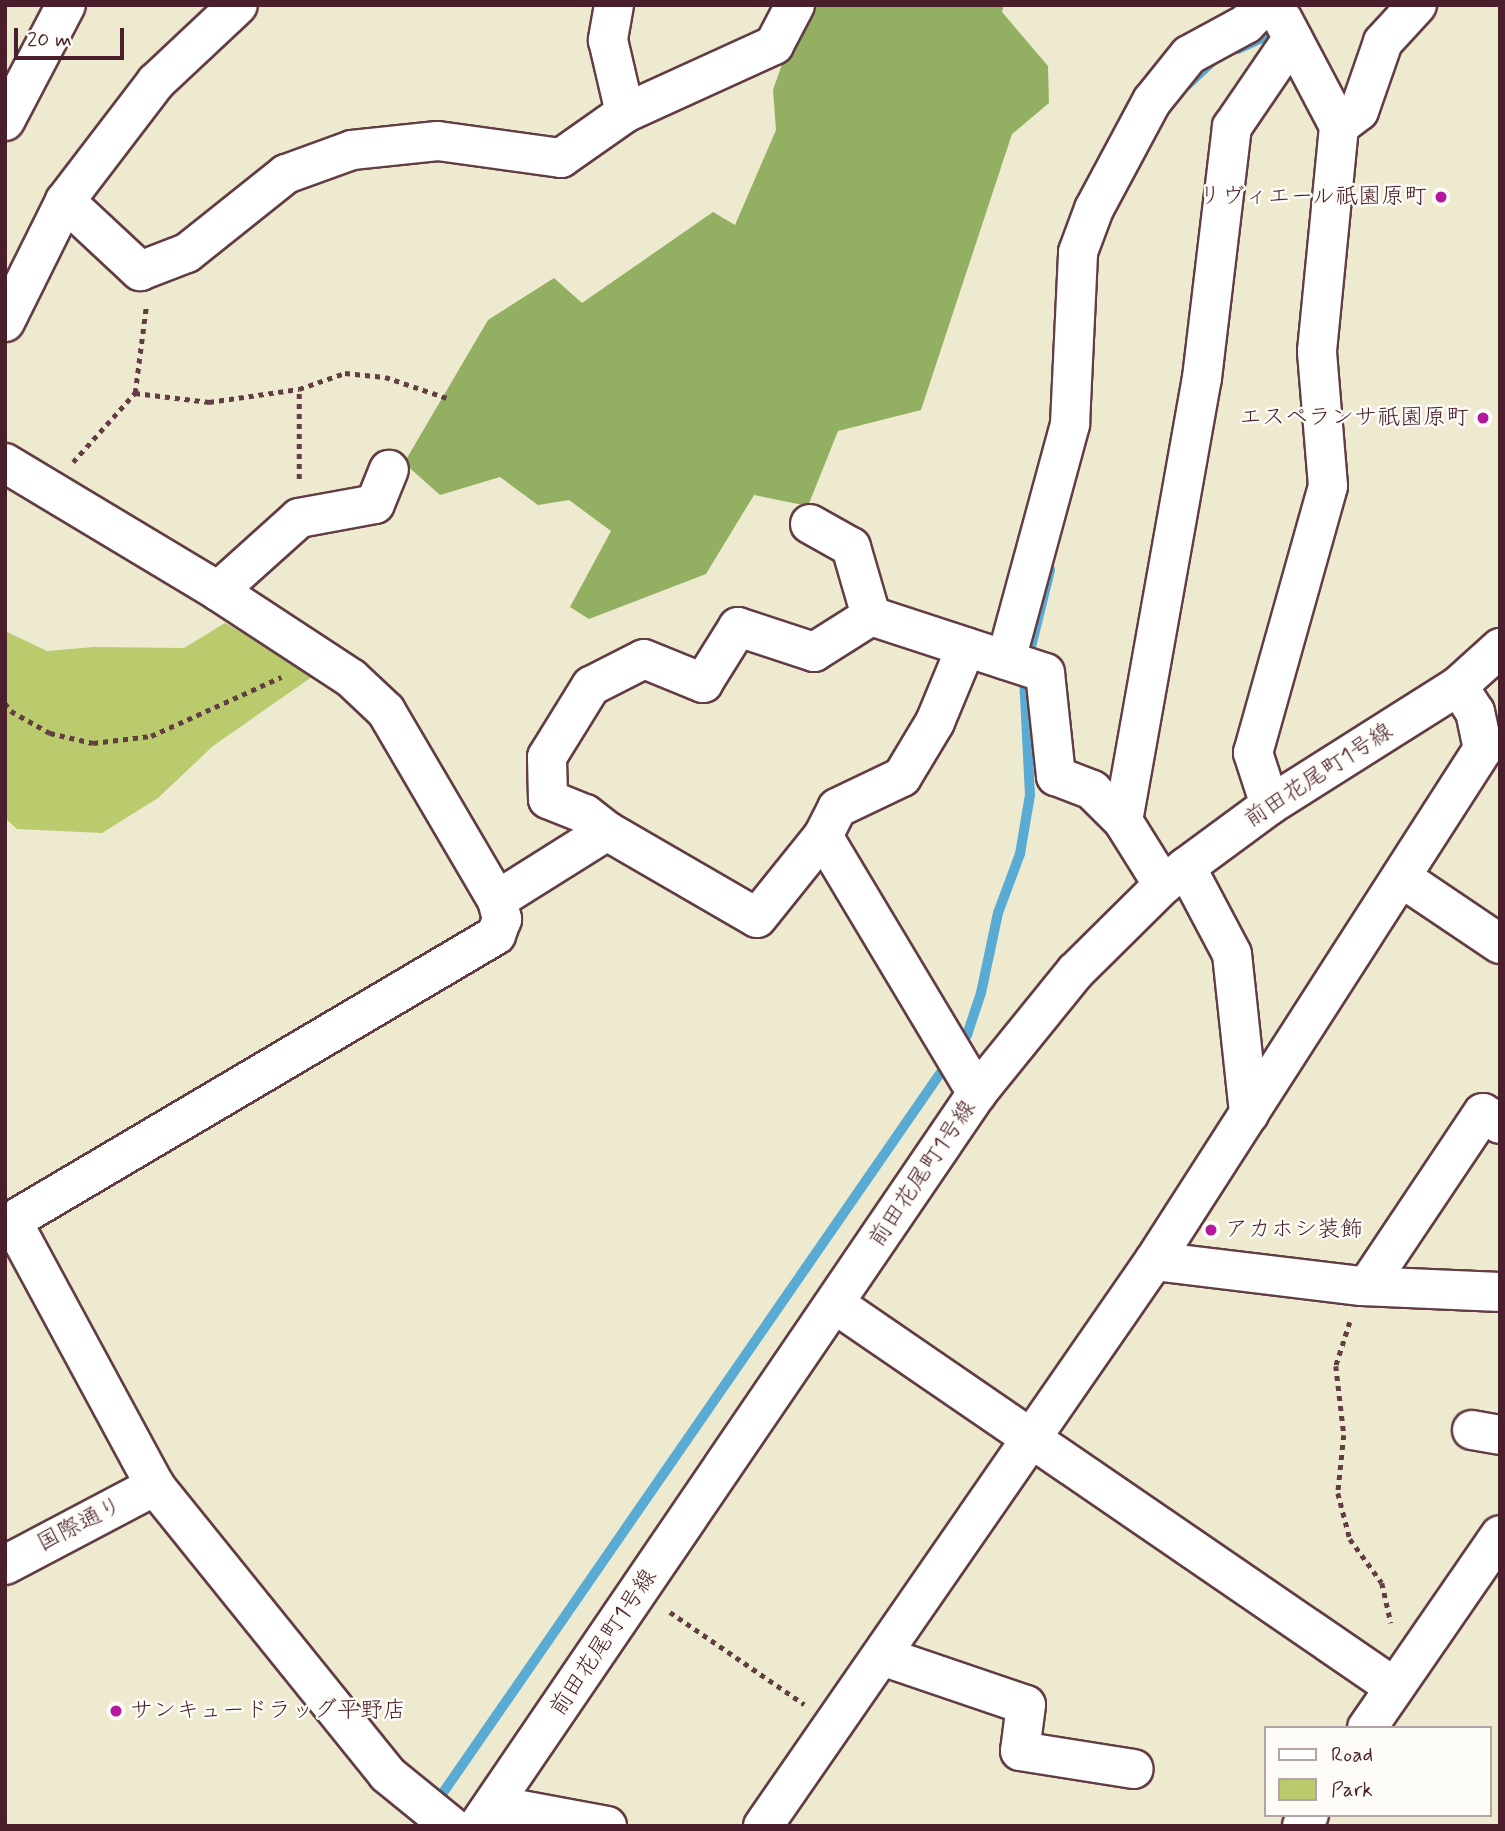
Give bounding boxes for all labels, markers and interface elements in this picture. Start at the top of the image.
scale bar [18,14,128,58]
text: 20 m [27,26,72,54]
place label: リヴィエール祇園原町 [1197,183,1427,211]
marker: リヴィエール祇園原町 [1433,189,1449,205]
place label: エスペランサ祇園原町 [1239,404,1469,432]
marker: エスペランサ祇園原町 [1475,410,1491,426]
street label: 前田花尾町1号線 [1240,718,1398,834]
street label: 前田花尾町1号線 [864,1095,982,1253]
place label: アカホシ装飾 [1225,1216,1363,1244]
marker: アカホシ装飾 [1203,1222,1219,1238]
street label: 国際通り [33,1492,127,1558]
street label: 前田花尾町1号線 [545,1564,663,1722]
place label: サンキュードラッグ平野店 [130,1697,406,1725]
marker: サンキュードラッグ平野店 [108,1703,124,1719]
legend [1264,1726,1491,1817]
text: Road [1331,1741,1373,1769]
text: Park [1331,1776,1373,1804]

